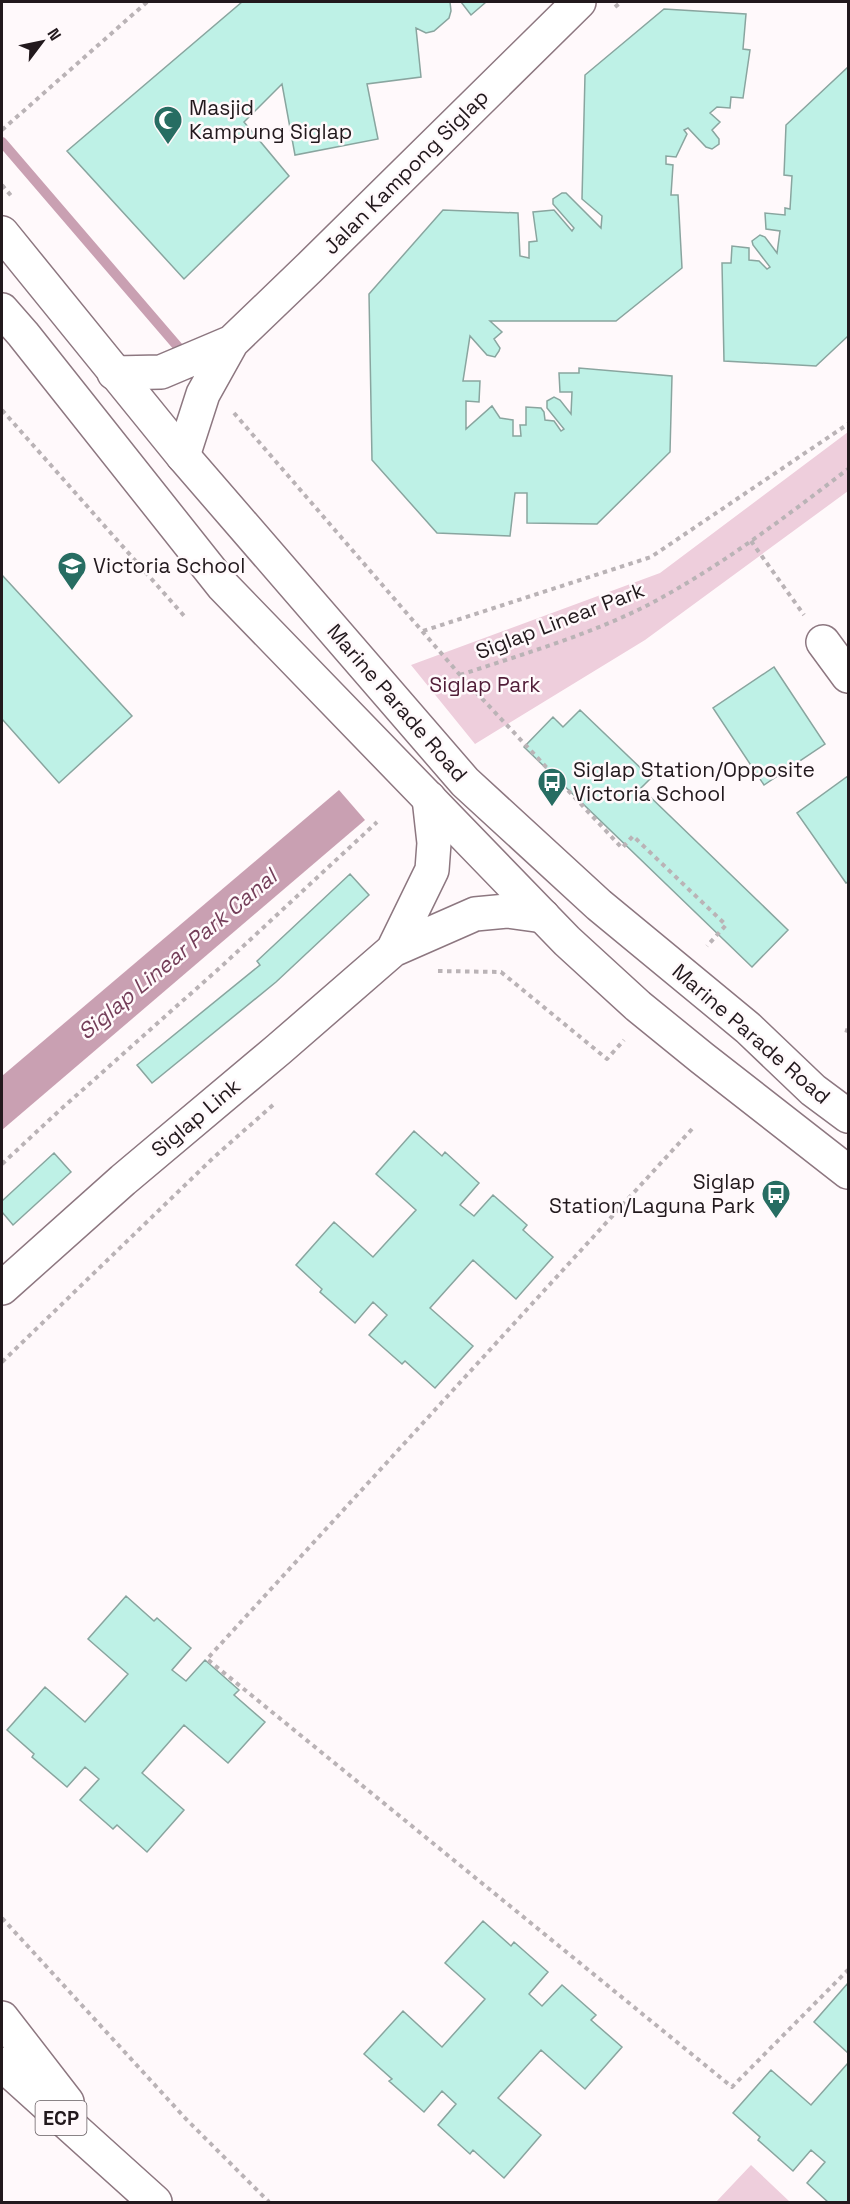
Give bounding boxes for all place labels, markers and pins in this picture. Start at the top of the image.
place label: Masjid Kampung Siglap [189,94,352,145]
mosque icon: Masjid Kampung Siglap [152,104,184,146]
school or university icon: Victoria School [56,550,88,592]
place label: Victoria School [93,552,245,579]
place label: Siglap Station/Opposite Victoria School [573,756,815,807]
bus stop icon: Siglap Station/Opposite Victoria School [536,766,568,808]
place label: Siglap Station/Laguna Park [549,1168,755,1219]
bus stop icon: Siglap Station/Laguna Park [760,1178,792,1220]

